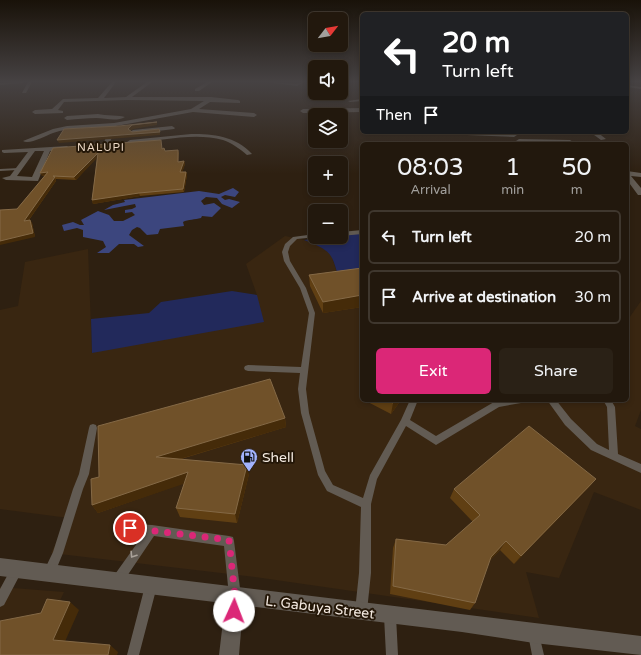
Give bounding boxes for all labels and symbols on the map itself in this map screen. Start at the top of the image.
north arrow [308,12,348,52]
district label: NALUPI [77,141,125,154]
fuel station icon: Shell [239,447,259,472]
place label: Shell [262,449,294,466]
pin [113,511,147,545]
one-way arrow [130,551,138,558]
position arrow [213,590,255,632]
street label: L. Gabuya Street [264,592,376,623]

